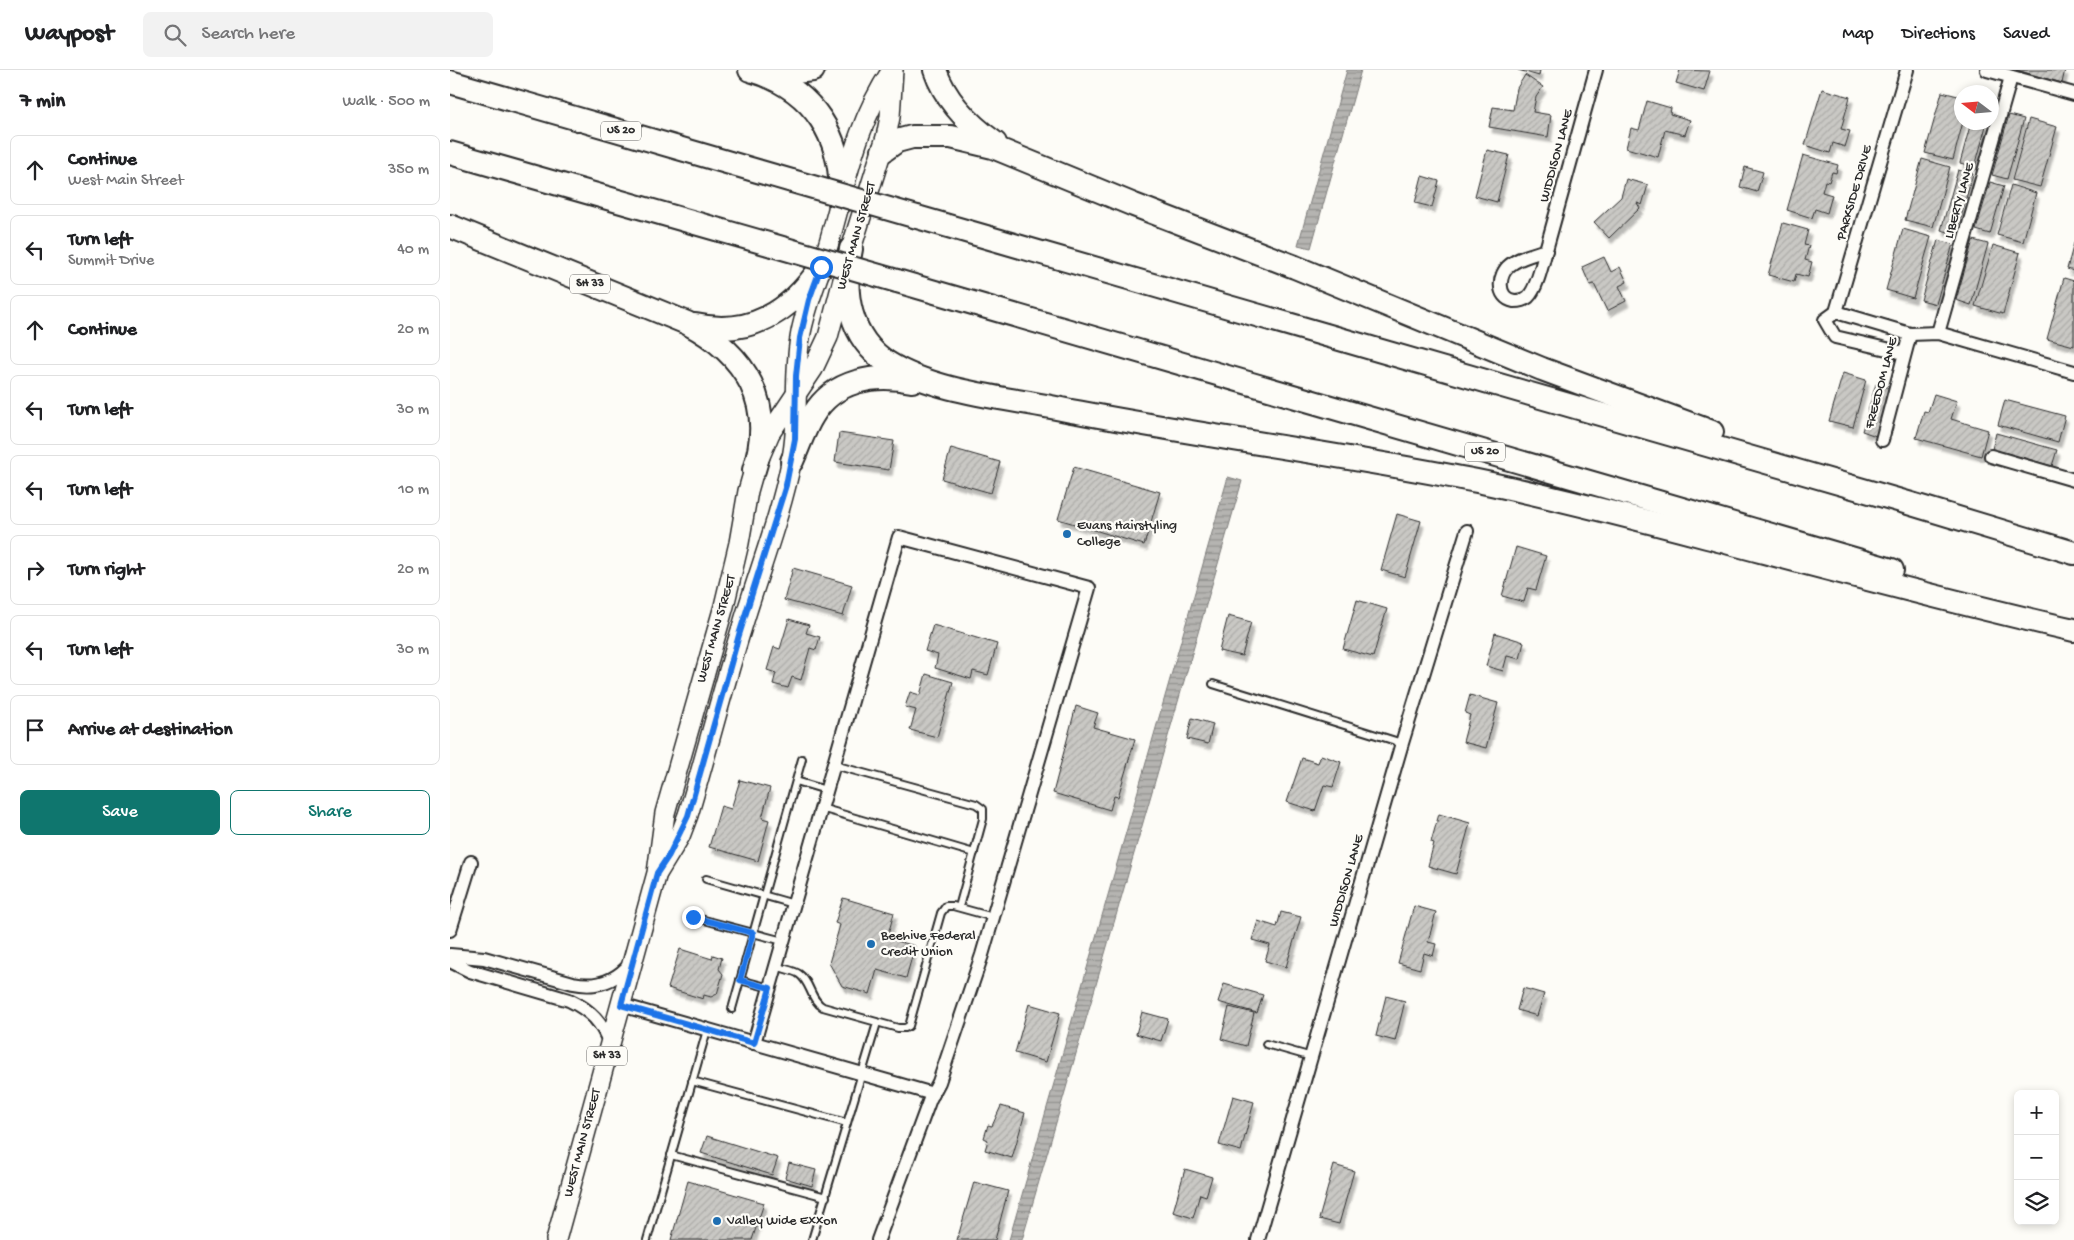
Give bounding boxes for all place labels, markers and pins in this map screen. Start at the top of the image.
place label: Evans Hairstyling College [1077,518,1177,551]
marker: Evans Hairstyling College [1061,528,1073,540]
place label: Beehive Federal Credit Union [880,928,976,961]
marker: Beehive Federal Credit Union [865,938,877,950]
place label: Valley Wide Exxon [726,1213,838,1230]
marker: Valley Wide Exxon [711,1215,723,1227]

